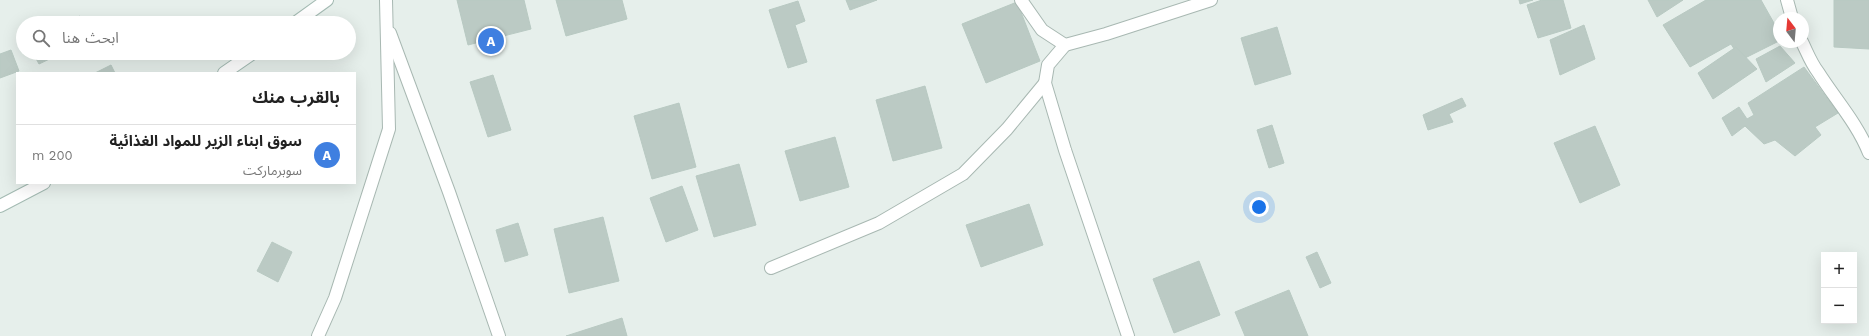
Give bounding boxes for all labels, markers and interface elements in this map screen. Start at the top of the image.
north arrow [1773,12,1809,48]
search box [16,16,356,60]
pin: A [478,26,504,56]
icon: search [30,27,52,49]
text: ابحث هنا [62,29,119,47]
text: بالقرب منك [252,87,340,107]
text: سوق ابناء الزير للمواد الغذائية [109,132,302,150]
text: 200 m [32,148,73,163]
text: A [323,148,331,163]
text: سوبرماركت [243,163,302,178]
your location [1249,197,1269,217]
map controls [1821,252,1857,324]
button: + [1821,252,1857,288]
button: − [1821,288,1857,324]

